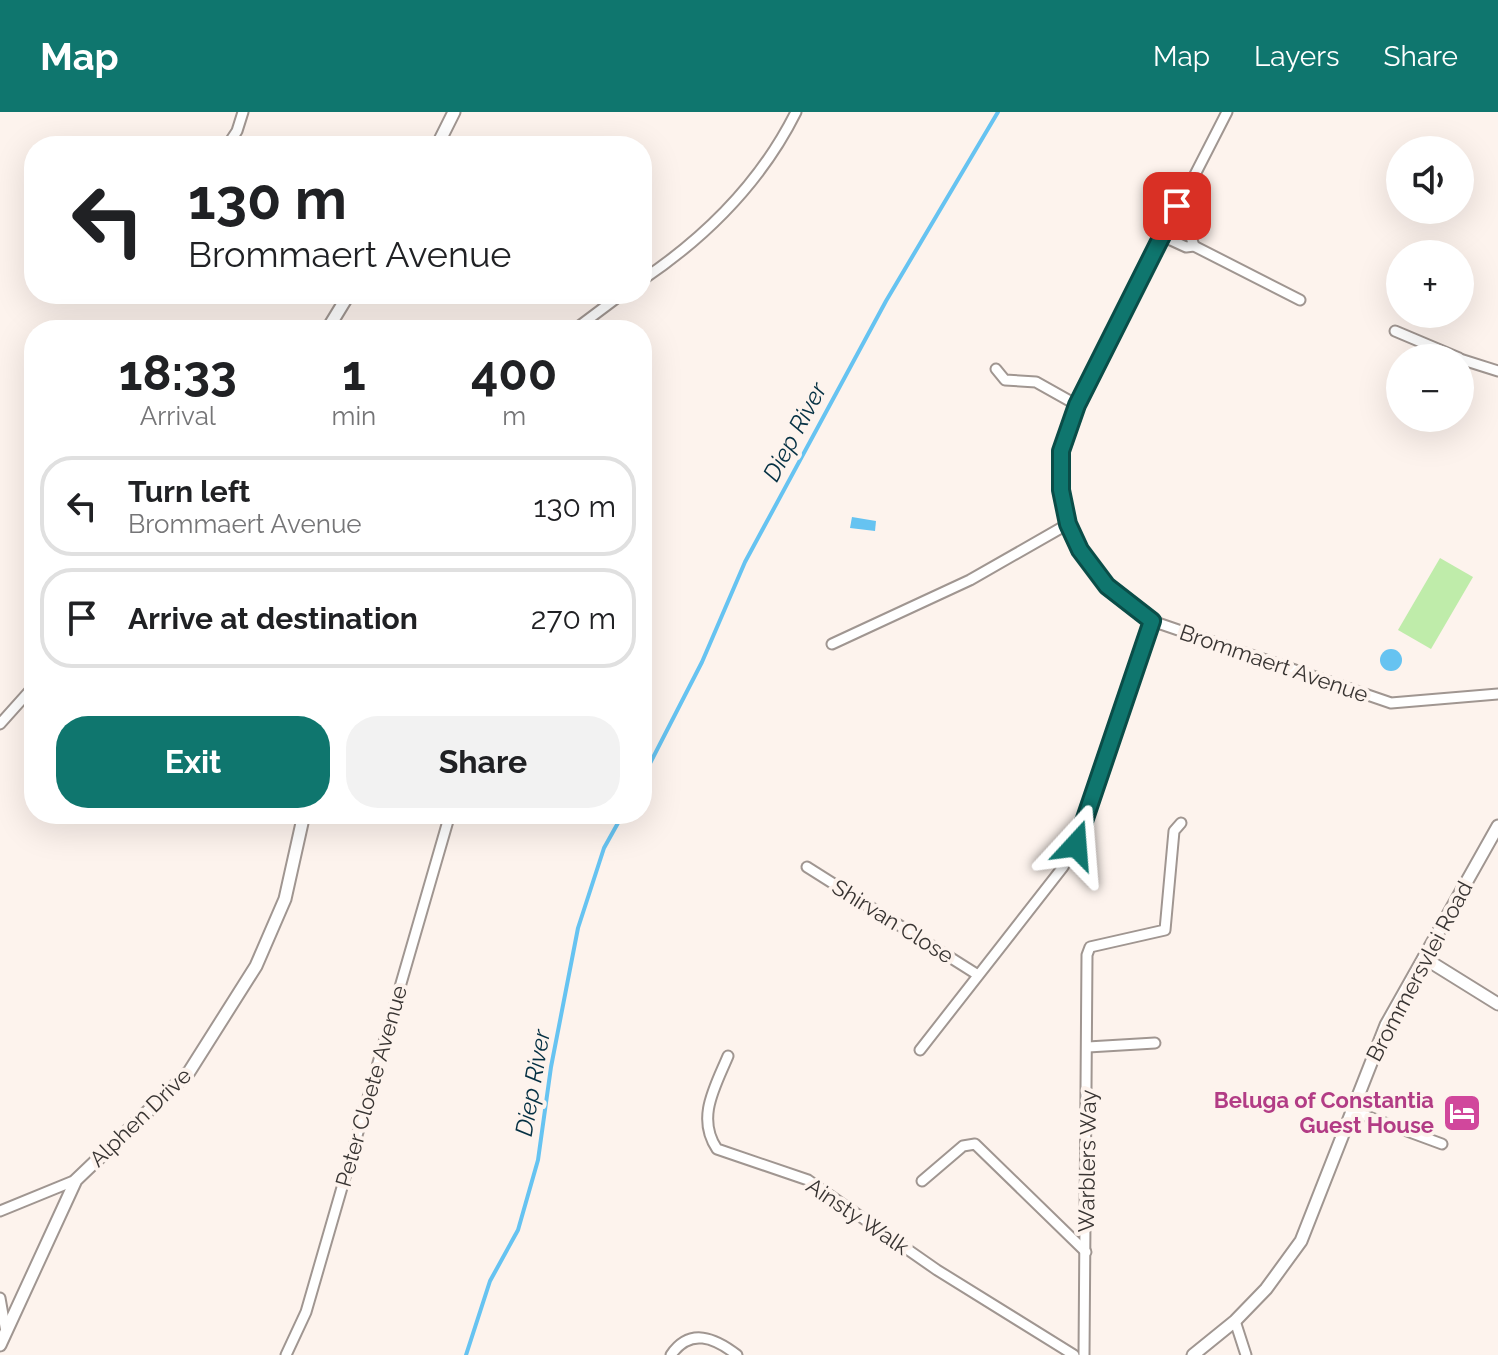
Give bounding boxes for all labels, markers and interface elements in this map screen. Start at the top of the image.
text: Map [40,34,119,79]
text: Map [1153,40,1210,73]
text: Layers [1254,40,1340,73]
text: Share [1384,40,1458,73]
map controls [1386,136,1474,432]
button: sound [1386,136,1474,224]
text: 130 m [188,166,347,232]
icon: left [56,168,160,272]
pin [1143,172,1211,240]
icon: arrive [1155,184,1199,228]
text: Brommaert Avenue [188,233,511,275]
button: + [1386,240,1474,328]
button: − [1386,344,1474,432]
text: 18:33 [119,345,237,401]
text: 1 [342,345,366,401]
text: 400 [471,345,557,401]
water label: Diep River [757,377,833,486]
text: Arrival [140,401,216,431]
text: min [332,401,376,431]
text: m [502,401,526,431]
text: Turn left [128,474,250,509]
icon: left [60,484,104,528]
text: 130 m [534,489,616,524]
text: Brommaert Avenue [128,509,362,539]
icon: arrive [60,596,104,640]
text: Arrive at destination [128,601,418,636]
text: 270 m [531,601,616,636]
street label: Brommaert Avenue [1176,619,1372,707]
button: Exit [56,716,330,808]
button: Share [346,716,620,808]
position arrow [1034,803,1118,887]
street label: Shirvan Close [827,873,959,969]
street label: Brommersvlei Road [1360,876,1478,1066]
street label: Peter Cloete Avenue [330,982,412,1190]
water label: Diep River [509,1027,556,1138]
street label: Alphen Drive [84,1062,196,1172]
place label: Beluga of Constantia Guest House [1214,1087,1434,1138]
street label: Warblers Way [1073,1089,1101,1233]
hotel icon: Beluga of Constantia Guest House [1441,1092,1483,1134]
street label: Ainsty Walk [802,1172,915,1260]

